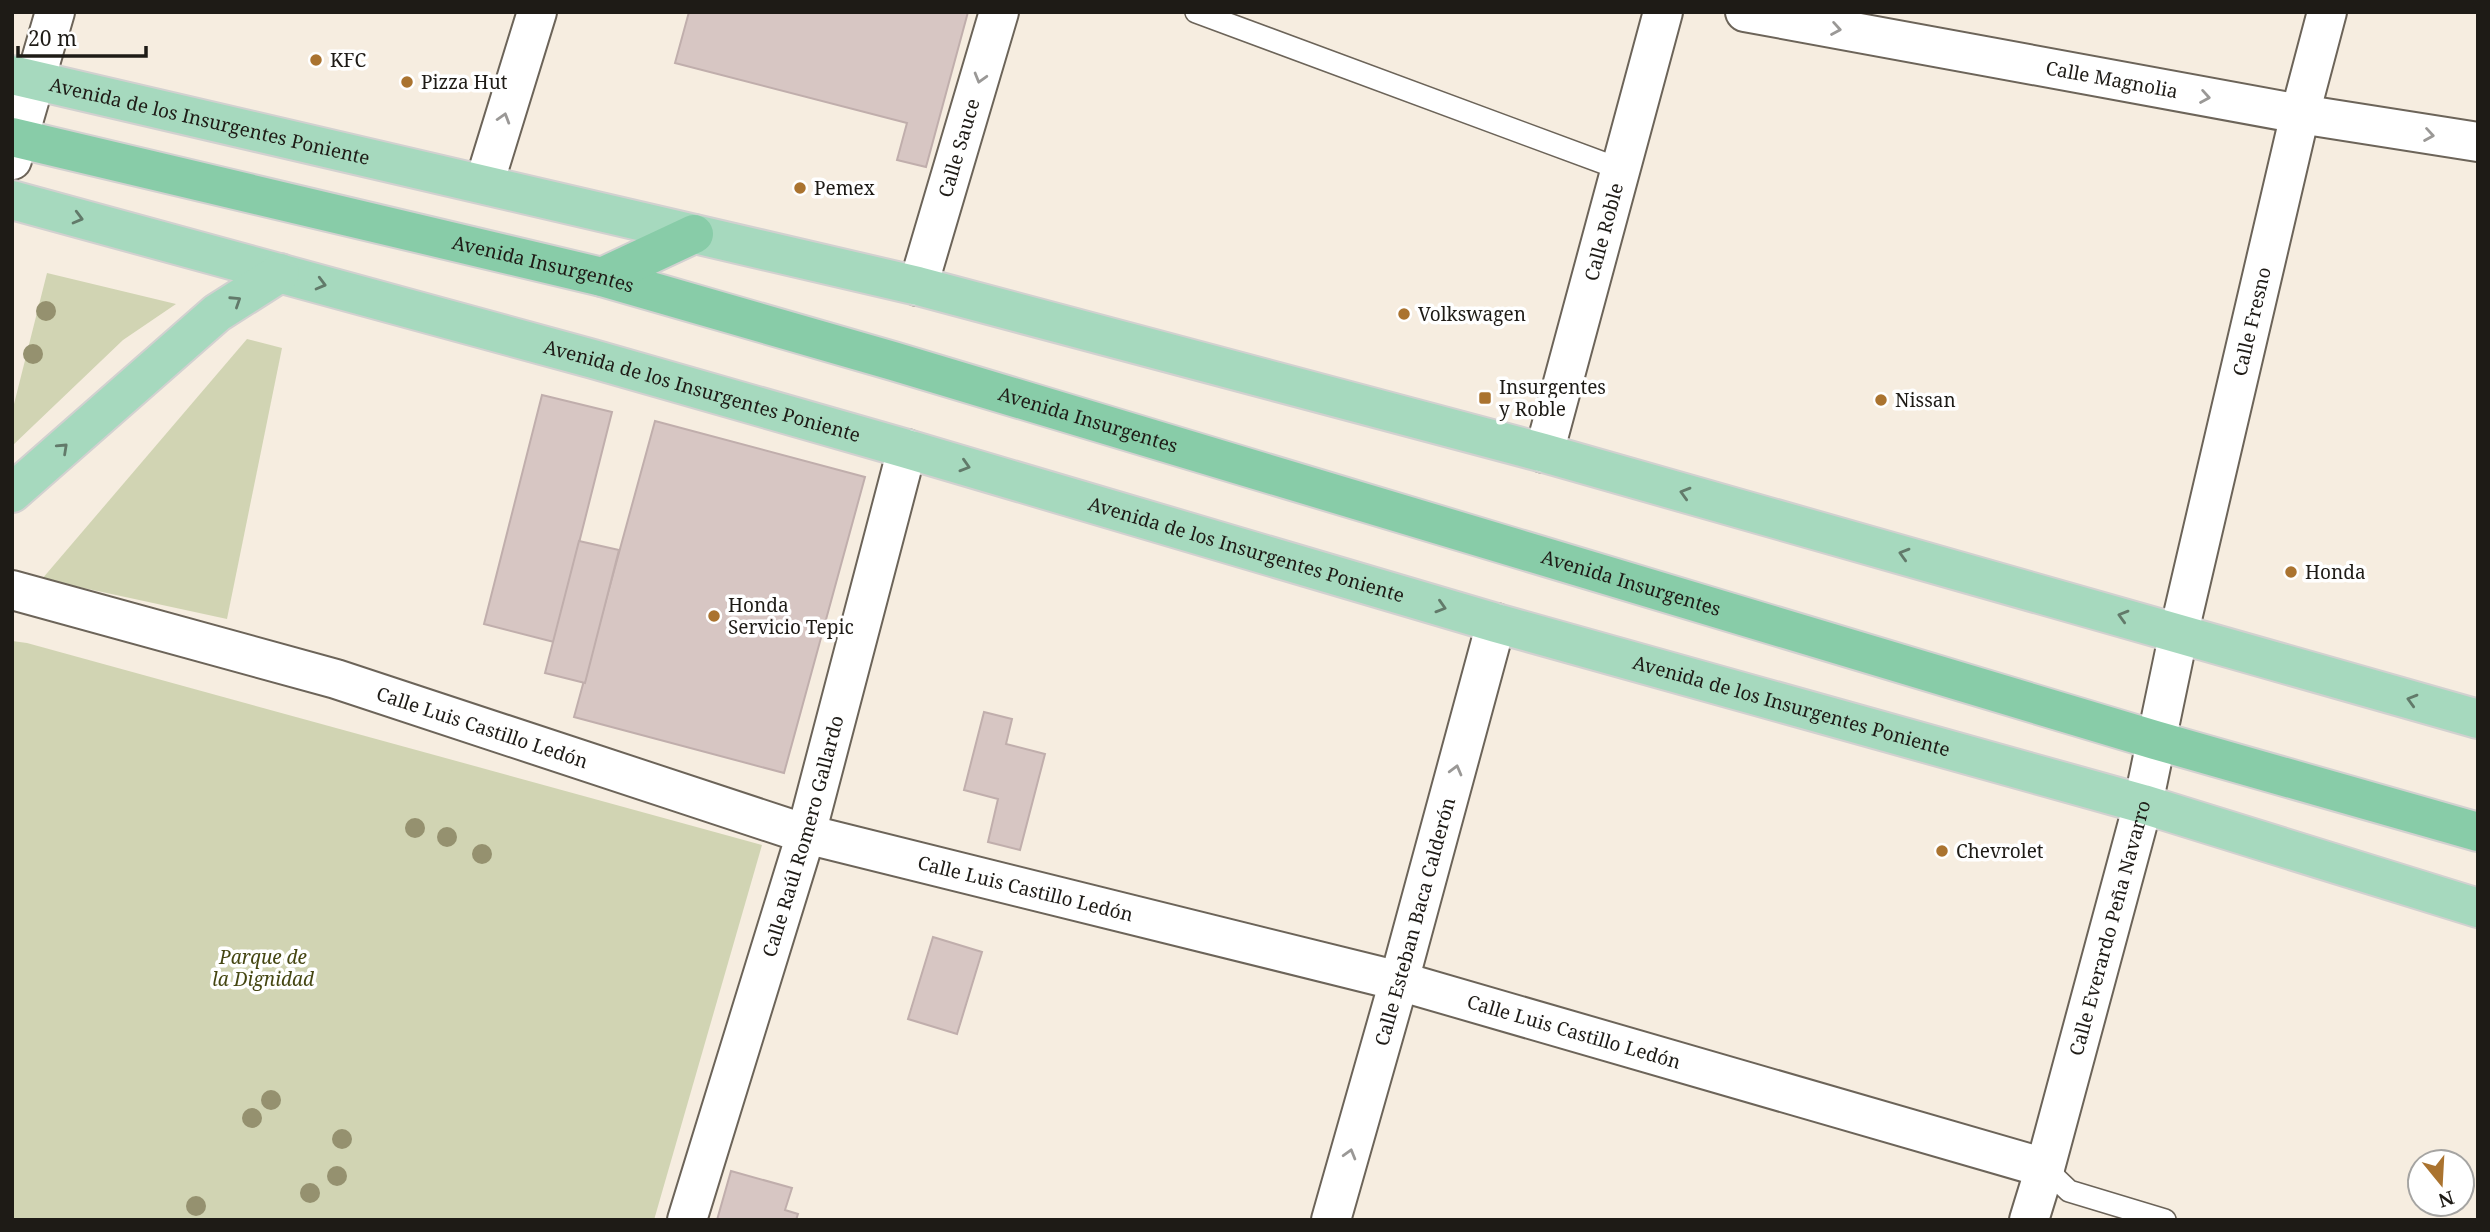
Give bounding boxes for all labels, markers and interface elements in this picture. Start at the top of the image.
scale bar [18,14,145,58]
one-way arrow [1830,21,1842,36]
text: 20 m [28,24,77,52]
place label: KFC [330,47,367,73]
marker: KFC [308,52,324,68]
street label: Calle Magnolia [2044,55,2180,104]
place label: Pizza Hut [421,69,508,95]
street label: Avenida de los Insurgentes Poniente [47,71,373,171]
one-way arrow [973,71,988,83]
marker: Pizza Hut [399,74,415,90]
one-way arrow [2199,89,2211,104]
street label: Calle Sauce [932,95,986,200]
one-way arrow [495,113,510,125]
one-way arrow [2423,127,2435,142]
place label: Pemex [814,175,875,201]
marker: Pemex [792,180,808,196]
street label: Calle Roble [1578,180,1629,284]
one-way arrow [72,210,84,224]
street label: Avenida Insurgentes [450,229,637,299]
street label: Calle Fresno [2226,264,2277,379]
one-way arrow [315,276,327,290]
one-way arrow [229,296,242,309]
place label: Volkswagen [1418,301,1526,327]
marker: Volkswagen [1396,306,1412,322]
street label: Avenida de los Insurgentes Poniente [541,333,864,448]
place label: Insurgentes y Roble [1499,374,1606,422]
street label: Avenida Insurgentes [995,380,1181,459]
place label: Nissan [1895,387,1956,413]
marker: Insurgentes y Roble [1477,390,1493,406]
marker: Nissan [1873,392,1889,408]
one-way arrow [55,444,68,456]
one-way arrow [958,457,970,472]
one-way arrow [1679,486,1691,501]
street label: Avenida de los Insurgentes Poniente [1085,490,1408,608]
street label: Avenida Insurgentes [1538,543,1724,622]
one-way arrow [1898,548,1910,563]
place label: Honda [2305,559,2366,585]
marker: Honda [2283,564,2299,580]
place label: Honda Servicio Tepic [728,592,854,640]
one-way arrow [1435,599,1447,614]
marker: Honda Servicio Tepic [706,608,722,624]
one-way arrow [2117,610,2129,625]
street label: Avenida de los Insurgentes Poniente [1630,649,1953,762]
street label: Calle Luis Castillo Ledón [373,680,591,774]
one-way arrow [2406,694,2418,708]
street label: Calle Raúl Romero Gallardo [756,713,850,960]
one-way arrow [1448,764,1463,776]
street label: Calle Esteban Baca Calderón [1368,794,1461,1049]
street label: Calle Everardo Peña Navarro [2063,797,2156,1059]
place label: Chevrolet [1956,838,2044,864]
marker: Chevrolet [1934,843,1950,859]
street label: Calle Luis Castillo Ledón [915,849,1136,928]
park label: Parque de la Dignidad [212,944,315,992]
street label: Calle Luis Castillo Ledón [1464,988,1684,1075]
one-way arrow [1342,1148,1356,1160]
north arrow [2406,1148,2476,1218]
text: N [2435,1184,2457,1214]

